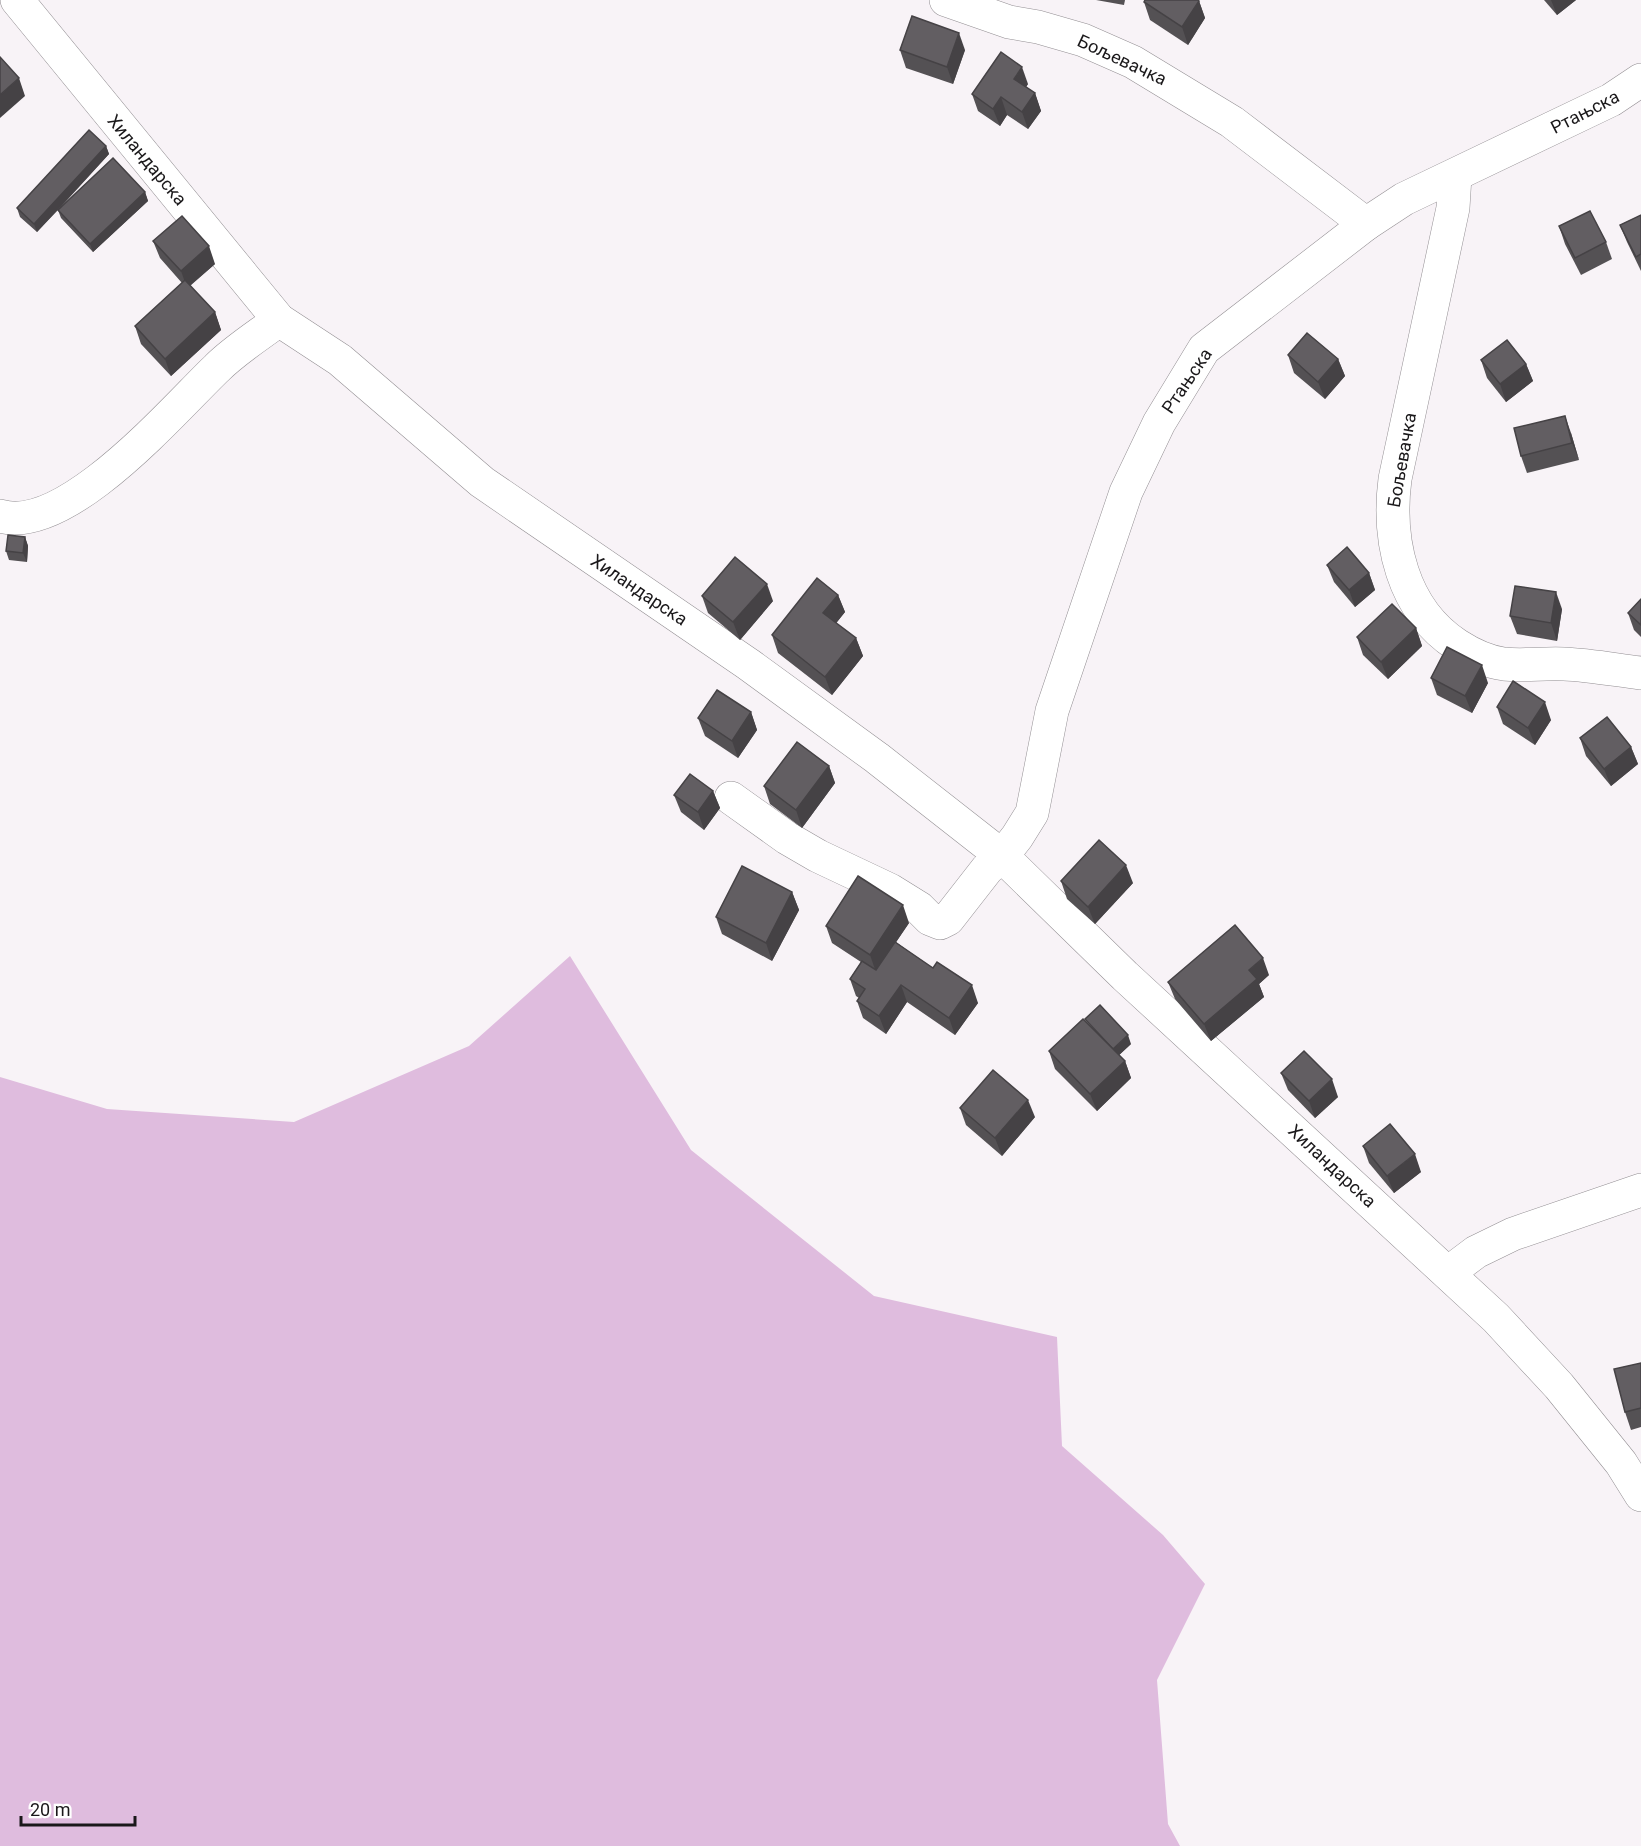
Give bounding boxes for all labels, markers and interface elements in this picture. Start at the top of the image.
street label: Бољевачка [1074,30,1170,89]
street label: Ртањска [1547,85,1623,138]
street label: Хиландарска [103,110,191,209]
street label: Ртањска [1157,344,1216,417]
street label: Бољевачка [1383,411,1420,509]
street label: Хиландарска [587,550,692,630]
street label: Хиландарска [1284,1120,1380,1211]
scale bar [21,1789,135,1827]
text: 20 m [30,1799,70,1820]

